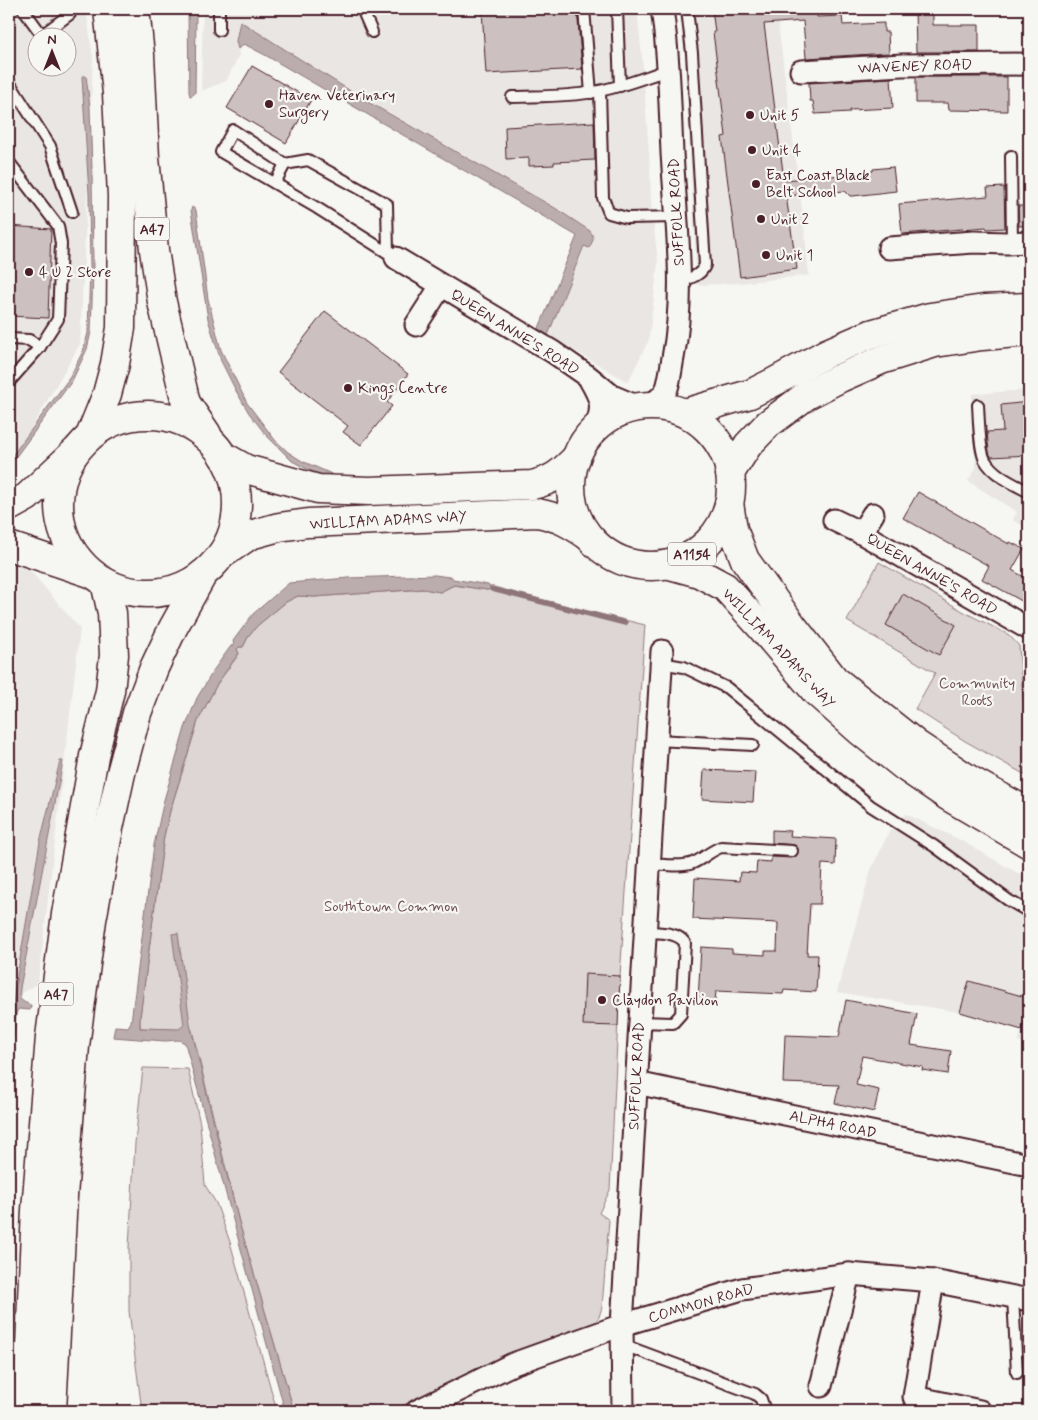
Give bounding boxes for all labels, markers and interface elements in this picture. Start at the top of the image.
north arrow [28,28,78,78]
text: N [47,31,57,49]
street label: WAVENEY ROAD [857,55,973,79]
place label: Haven Veterinary Surgery [279,86,395,124]
marker: Haven Veterinary Surgery [263,98,275,110]
place label: Unit 5 [760,106,799,126]
marker: Unit 5 [744,109,756,121]
place label: Unit 4 [762,141,801,161]
marker: Unit 4 [746,144,758,156]
street label: SUFFOLK ROAD [664,157,690,266]
place label: East Coast Black Belt School [766,166,870,203]
marker: East Coast Black Belt School [750,178,762,190]
place label: Unit 2 [771,210,809,230]
marker: Unit 2 [755,213,767,225]
road number: A47 [134,218,170,240]
place label: Unit 1 [776,246,813,266]
marker: Unit 1 [760,249,772,261]
place label: 4 U 2 Store [39,263,111,283]
marker: 4 U 2 Store [23,266,35,278]
street label: QUEEN ANNE'S ROAD [446,285,583,381]
place label: Kings Centre [358,379,448,400]
marker: Kings Centre [342,382,354,394]
street label: WILLIAM ADAMS WAY [309,507,467,535]
street label: QUEEN ANNE'S ROAD [862,529,1001,621]
road number: A1154 [668,542,716,566]
street label: WILLIAM ADAMS WAY [717,584,839,713]
park label: Community Roots [939,674,1015,711]
park label: Southtown Common [324,897,458,917]
road number: A47 [38,982,74,1006]
place label: Claydon Pavilion [612,991,718,1011]
marker: Claydon Pavilion [596,994,608,1006]
street label: SUFFOLK ROAD [624,1022,650,1131]
street label: ALPHA ROAD [787,1106,878,1144]
street label: COMMON ROAD [646,1279,757,1329]

